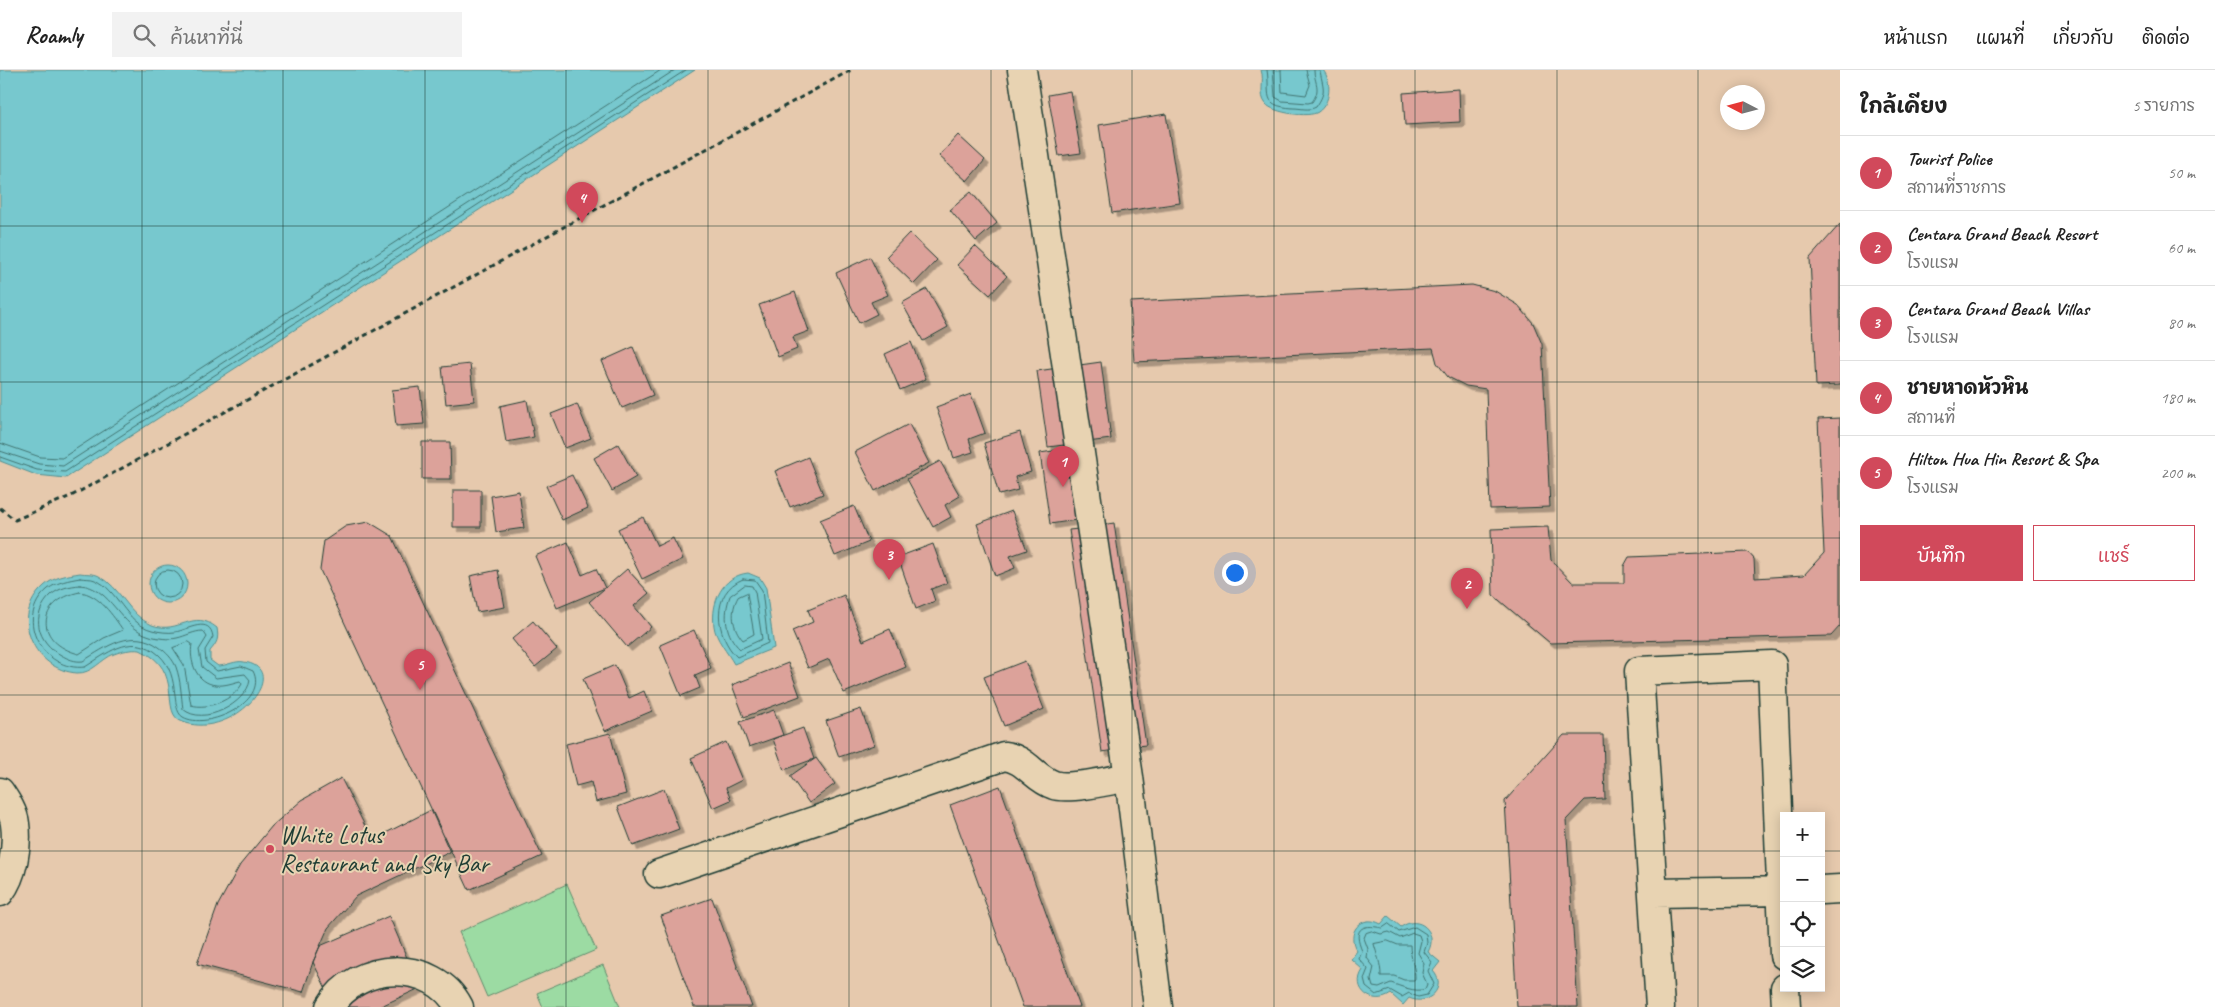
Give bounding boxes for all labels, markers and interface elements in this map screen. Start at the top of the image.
search box [112,12,462,57]
text: Roamly [25,20,82,50]
icon: search [130,21,158,49]
text: ค้นหาที่นี่ [170,26,243,50]
text: หน้าแรก [1884,27,1948,49]
text: แผนที่ [1976,27,2024,49]
text: เกี่ยวกับ [2052,27,2114,49]
text: ติดต่อ [2142,27,2190,49]
north arrow [1720,85,1765,130]
text: ใกล้เคียง [1860,93,1947,119]
text: 5 รายการ [2133,96,2195,116]
text: Tourist Police [1907,147,1992,171]
text: 1 [1872,163,1880,183]
text: 50 m [2168,163,2195,183]
text: สถานที่ราชการ [1907,178,2006,198]
pin: 4 [566,182,598,223]
text: Centara Grand Beach Resort [1907,222,2097,246]
text: 2 [1872,238,1880,258]
text: 60 m [2168,238,2195,258]
text: โรงแรม [1907,253,1959,273]
text: Centara Grand Beach Villas [1907,297,2089,321]
text: 3 [1872,313,1880,333]
text: 80 m [2168,313,2195,333]
text: โรงแรม [1907,328,1959,348]
text: ชายหาดหัวหิน [1907,376,2029,400]
text: 4 [1872,388,1880,408]
text: 180 m [2161,388,2195,408]
text: สถานที่ [1907,408,1955,428]
pin: 1 [1047,446,1079,487]
text: Hilton Hua Hin Resort & Spa [1907,447,2098,471]
text: 5 [1873,463,1879,483]
text: 200 m [2161,463,2195,483]
text: โรงแรม [1907,478,1959,498]
button: บันทึก [1860,525,2023,581]
button: แชร์ [2033,525,2195,581]
pin: 3 [873,539,905,580]
your location [1222,560,1248,586]
pin: 2 [1451,568,1483,609]
pin: 5 [404,649,436,690]
map controls [1780,812,1825,992]
button: + [1780,812,1825,857]
place label: White Lotus Restaurant and Sky Bar [280,819,492,880]
marker: White Lotus Restaurant and Sky Bar [264,843,276,855]
button: − [1780,857,1825,902]
button: locate [1780,902,1825,947]
button: layers [1780,947,1825,992]

